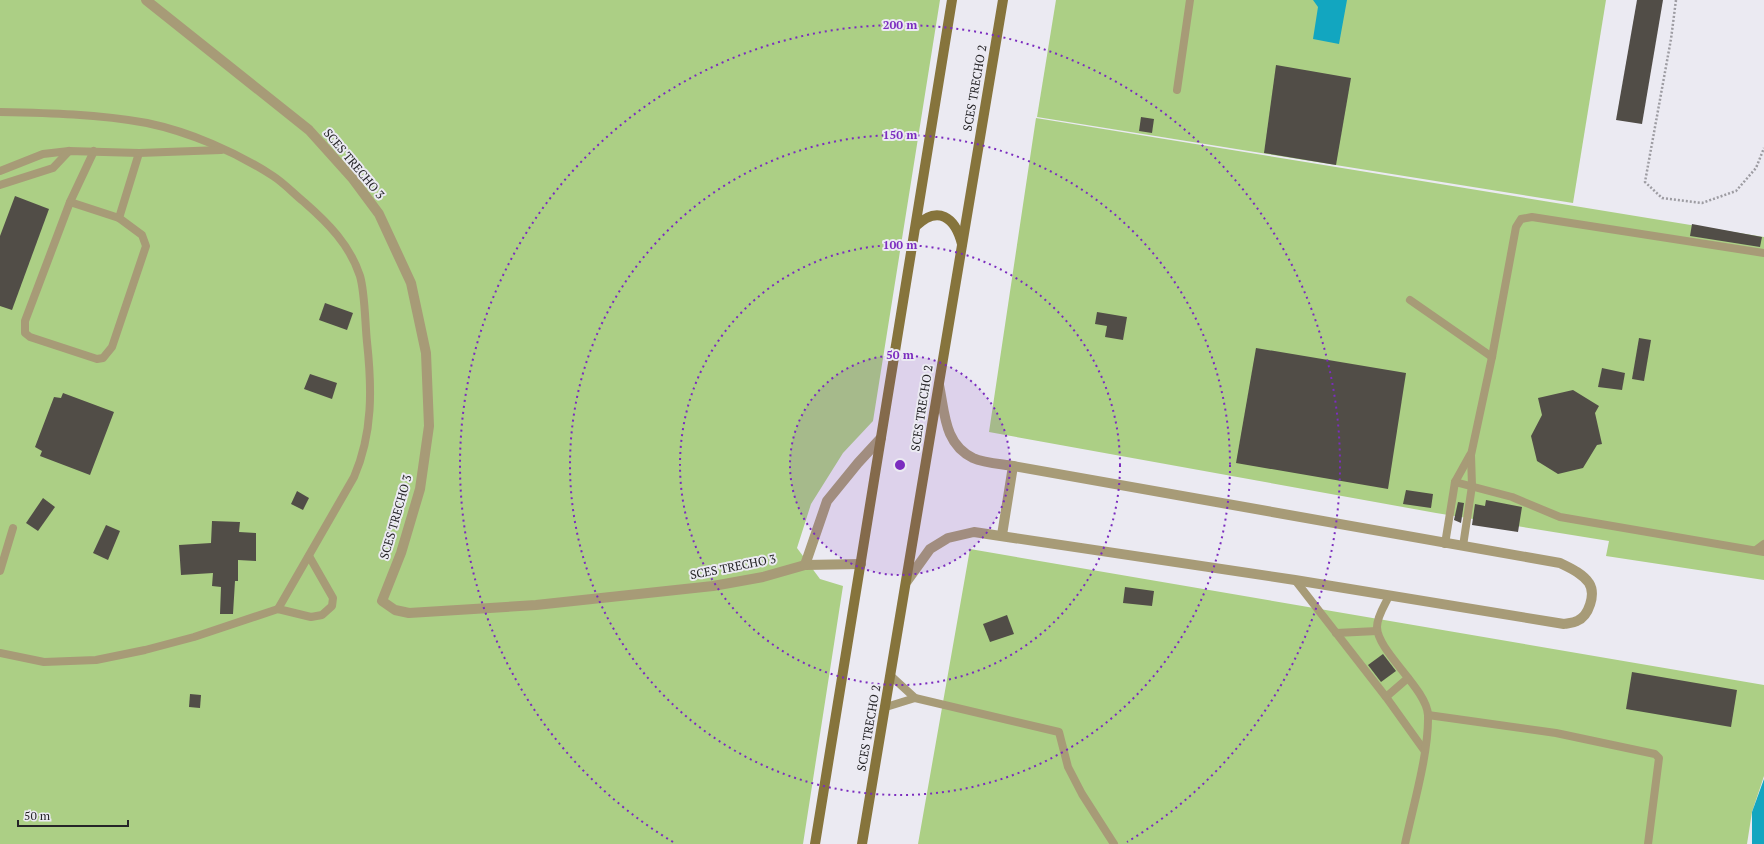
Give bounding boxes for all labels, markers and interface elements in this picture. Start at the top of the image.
text: 200 m [883,17,917,32]
street label: SCES TRECHO 2 [960,44,989,132]
street label: SCES TRECHO 3 [321,125,388,202]
text: 150 m [883,127,917,142]
text: 100 m [883,237,917,252]
text: 50 m [886,347,914,362]
street label: SCES TRECHO 2 [907,364,936,452]
centre of rings [893,458,907,472]
street label: SCES TRECHO 3 [376,473,415,561]
street label: SCES TRECHO 3 [689,551,777,582]
street label: SCES TRECHO 2 [854,684,883,772]
scale bar [18,802,128,828]
text: 50 m [24,808,51,823]

